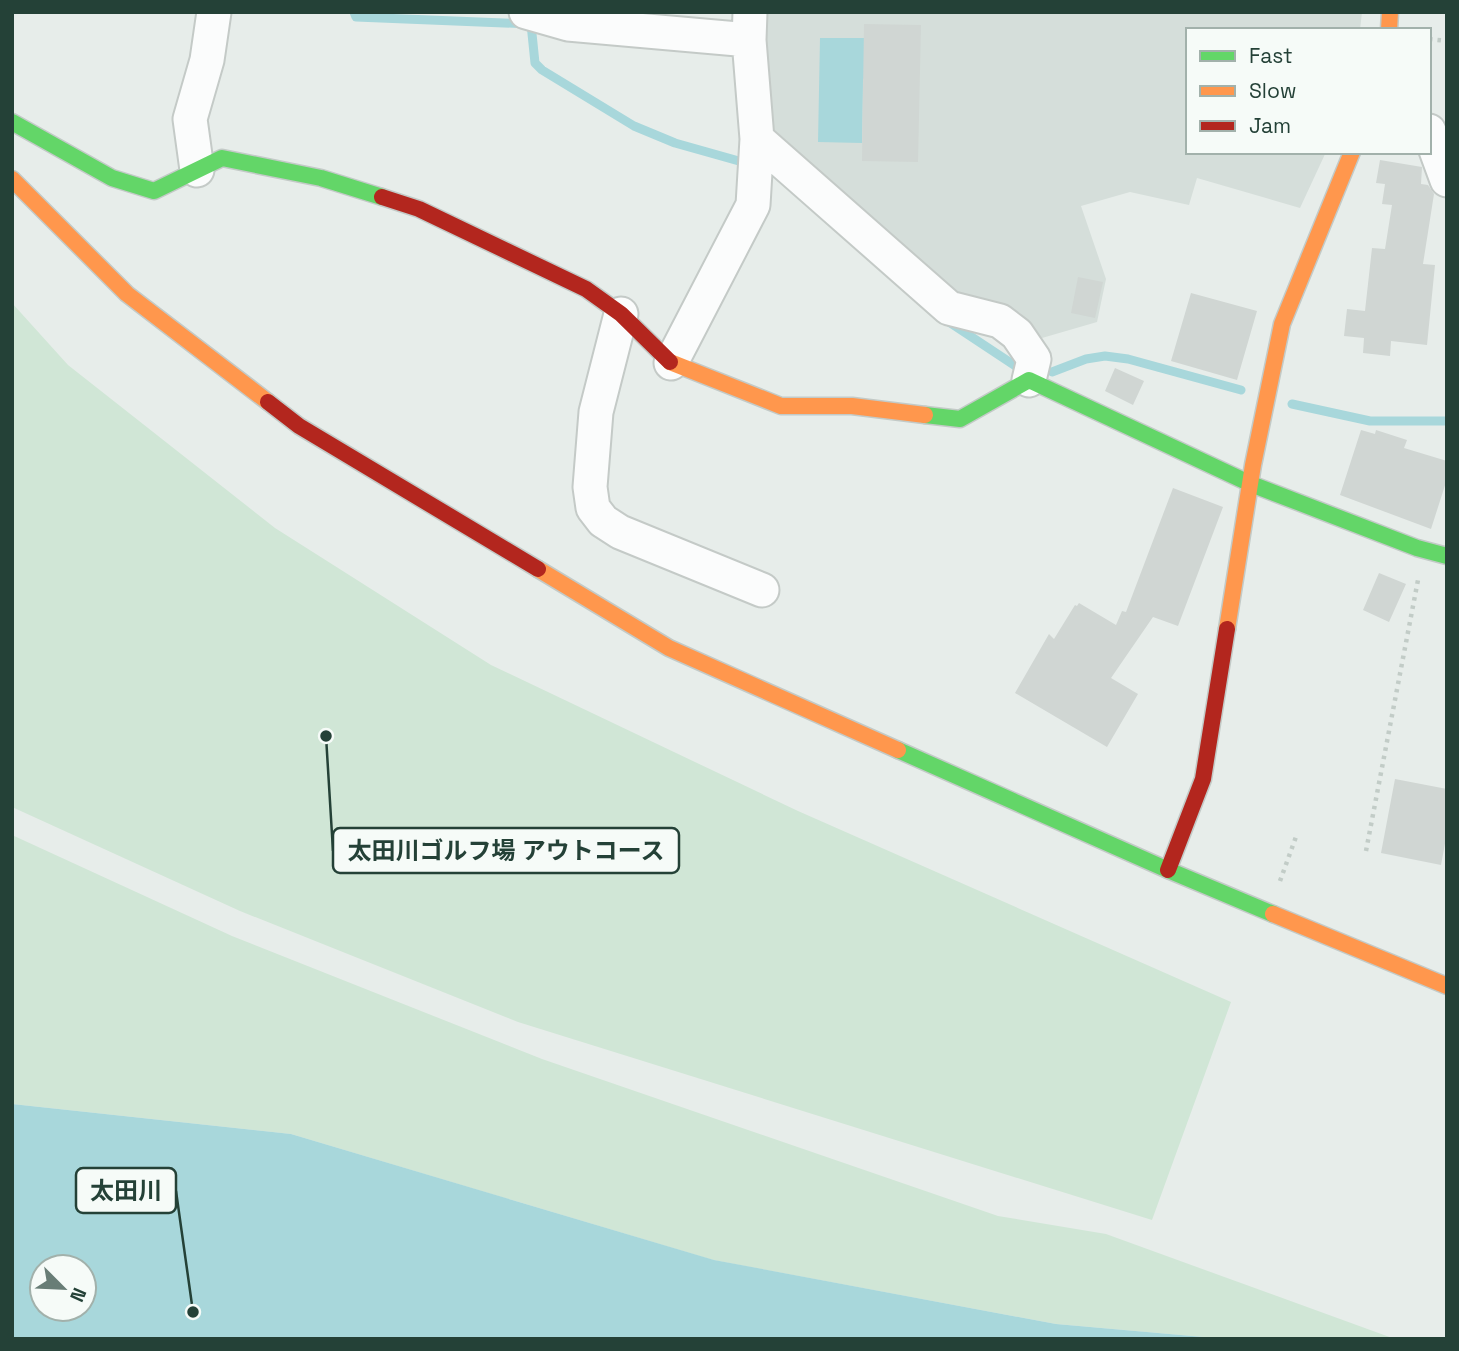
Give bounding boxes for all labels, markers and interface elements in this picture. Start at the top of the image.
legend [1186,28,1431,154]
text: Fast [1249,42,1293,69]
text: Slow [1249,77,1297,104]
text: Jam [1249,112,1291,139]
callout: 太田川ゴルフ場 アウトコース [333,828,679,873]
text: 太田川ゴルフ場 アウトコース [348,835,664,866]
callout: 太田川 [76,1168,176,1213]
text: 太田川 [90,1175,162,1206]
north arrow [28,1253,98,1323]
text: N [64,1284,92,1306]

